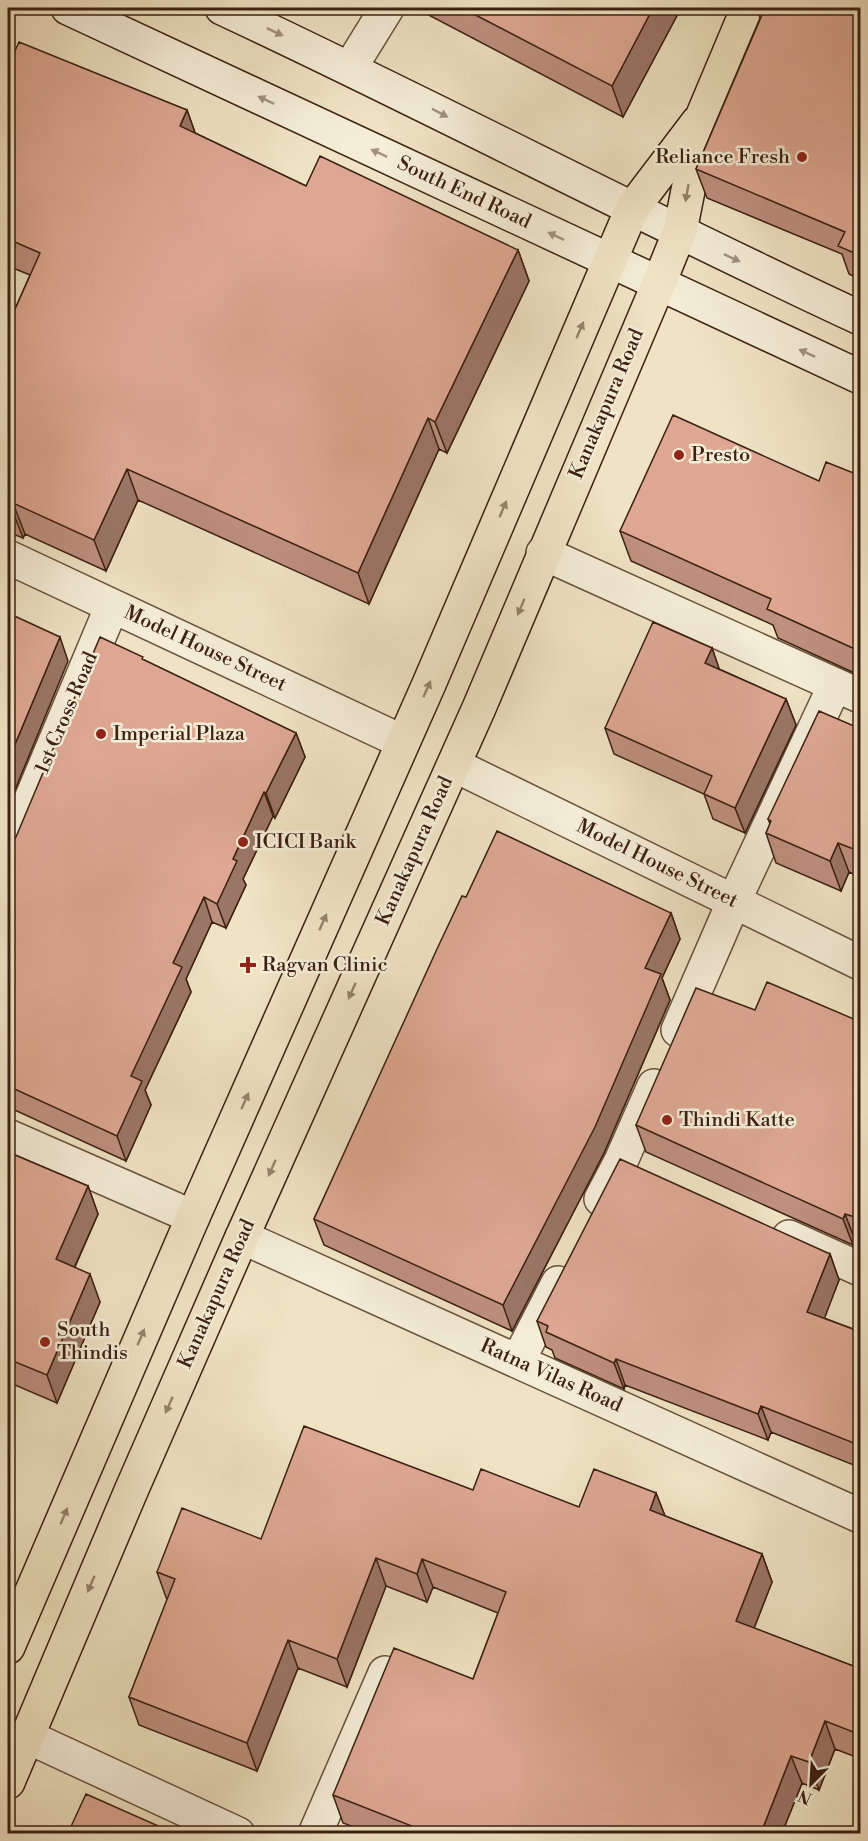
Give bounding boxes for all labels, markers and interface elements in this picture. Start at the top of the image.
one-way arrow [267,28,284,37]
one-way arrow [258,95,275,104]
one-way arrow [432,108,449,118]
place label: Reliance Fresh [655,145,790,170]
one-way arrow [371,148,388,157]
marker: Reliance Fresh [795,150,809,164]
street label: South End Road [393,151,536,235]
one-way arrow [682,184,691,203]
one-way arrow [547,232,564,241]
one-way arrow [723,254,740,263]
one-way arrow [576,321,585,339]
street label: Kanakapura Road [564,324,650,483]
one-way arrow [799,348,816,357]
place label: Presto [691,443,750,468]
marker: Presto [672,448,686,462]
one-way arrow [498,500,508,518]
one-way arrow [516,598,525,616]
street label: Model House Street [120,600,290,698]
street label: 1st Cross Road [30,648,104,778]
one-way arrow [422,679,432,697]
place label: Imperial Plaza [113,722,246,747]
marker: Imperial Plaza [94,727,108,741]
street label: Kanakapura Road [371,772,459,930]
street label: Model House Street [572,814,742,914]
place label: ICICI Bank [255,830,357,855]
marker: ICICI Bank [236,835,250,849]
one-way arrow [319,914,328,931]
place label: Ragvan Clinic [262,953,388,978]
marker: Ragvan Clinic [239,956,257,974]
one-way arrow [348,982,357,999]
one-way arrow [240,1092,249,1109]
place label: Thindi Katte [679,1108,795,1133]
marker: Thindi Katte [660,1113,674,1127]
one-way arrow [268,1160,277,1177]
street label: Kanakapura Road [173,1215,261,1373]
place label: South Thindis [57,1318,128,1366]
one-way arrow [136,1328,146,1346]
street label: Ratna Vilas Road [476,1334,626,1419]
marker: South Thindis [38,1335,52,1349]
one-way arrow [164,1396,173,1413]
one-way arrow [59,1507,69,1525]
one-way arrow [87,1575,96,1592]
north arrow [781,1754,841,1814]
text: N [795,1785,815,1808]

